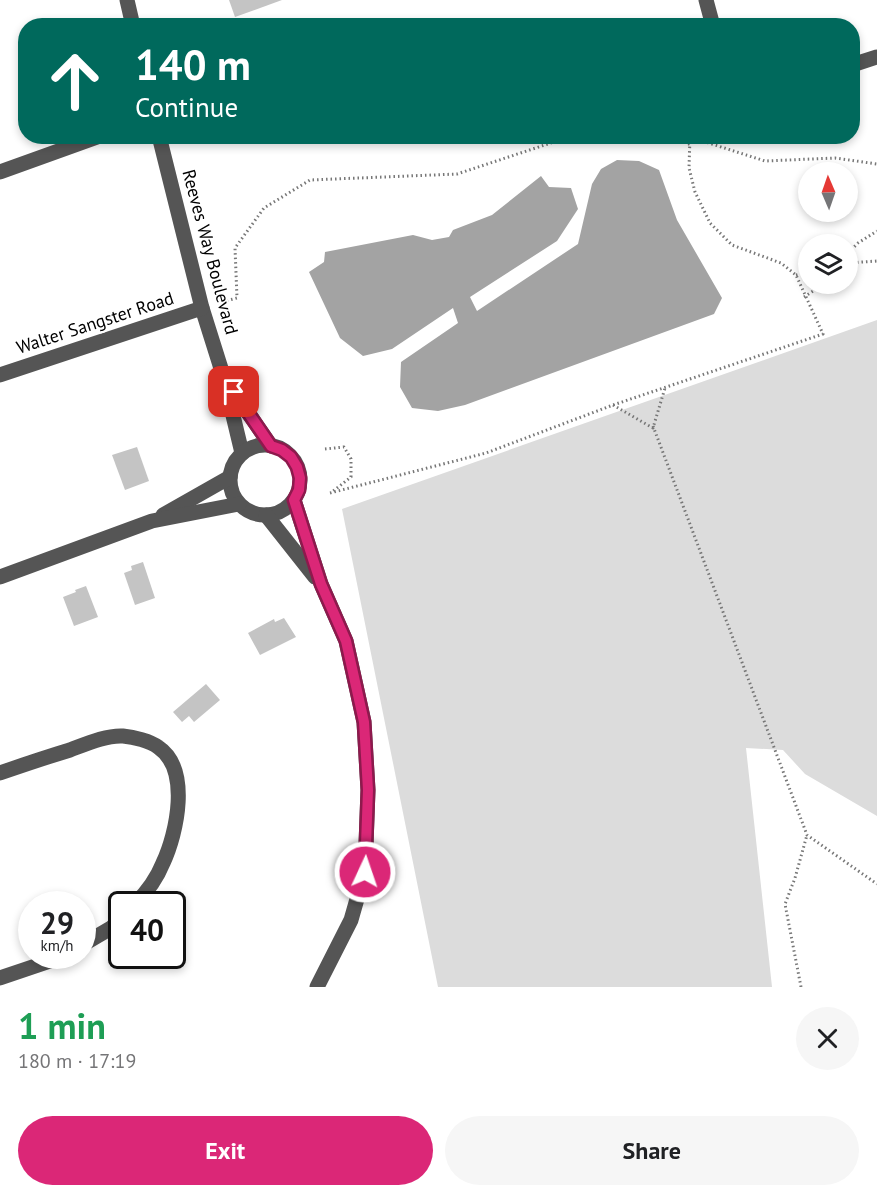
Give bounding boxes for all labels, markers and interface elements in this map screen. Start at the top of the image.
text: 140 m [135,37,251,92]
icon: ahead [36,42,114,120]
text: Continue [135,90,238,124]
north arrow [798,162,858,222]
map controls [798,162,858,294]
street label: Reeves Way Boulevard [177,167,244,337]
button: layers [798,234,858,294]
street label: Walter Sangster Road [13,286,176,359]
pin [208,366,259,417]
icon: arrive [217,375,250,408]
position arrow [333,840,397,904]
speed limit sign: 40 [108,891,186,969]
text: 29 [40,903,74,942]
text: km/h [41,936,73,955]
text: 1 min [18,1002,106,1049]
button: close [796,1007,859,1070]
text: 180 m · 17:19 [18,1048,136,1074]
button: Exit [18,1116,433,1185]
button: Share [445,1116,859,1185]

